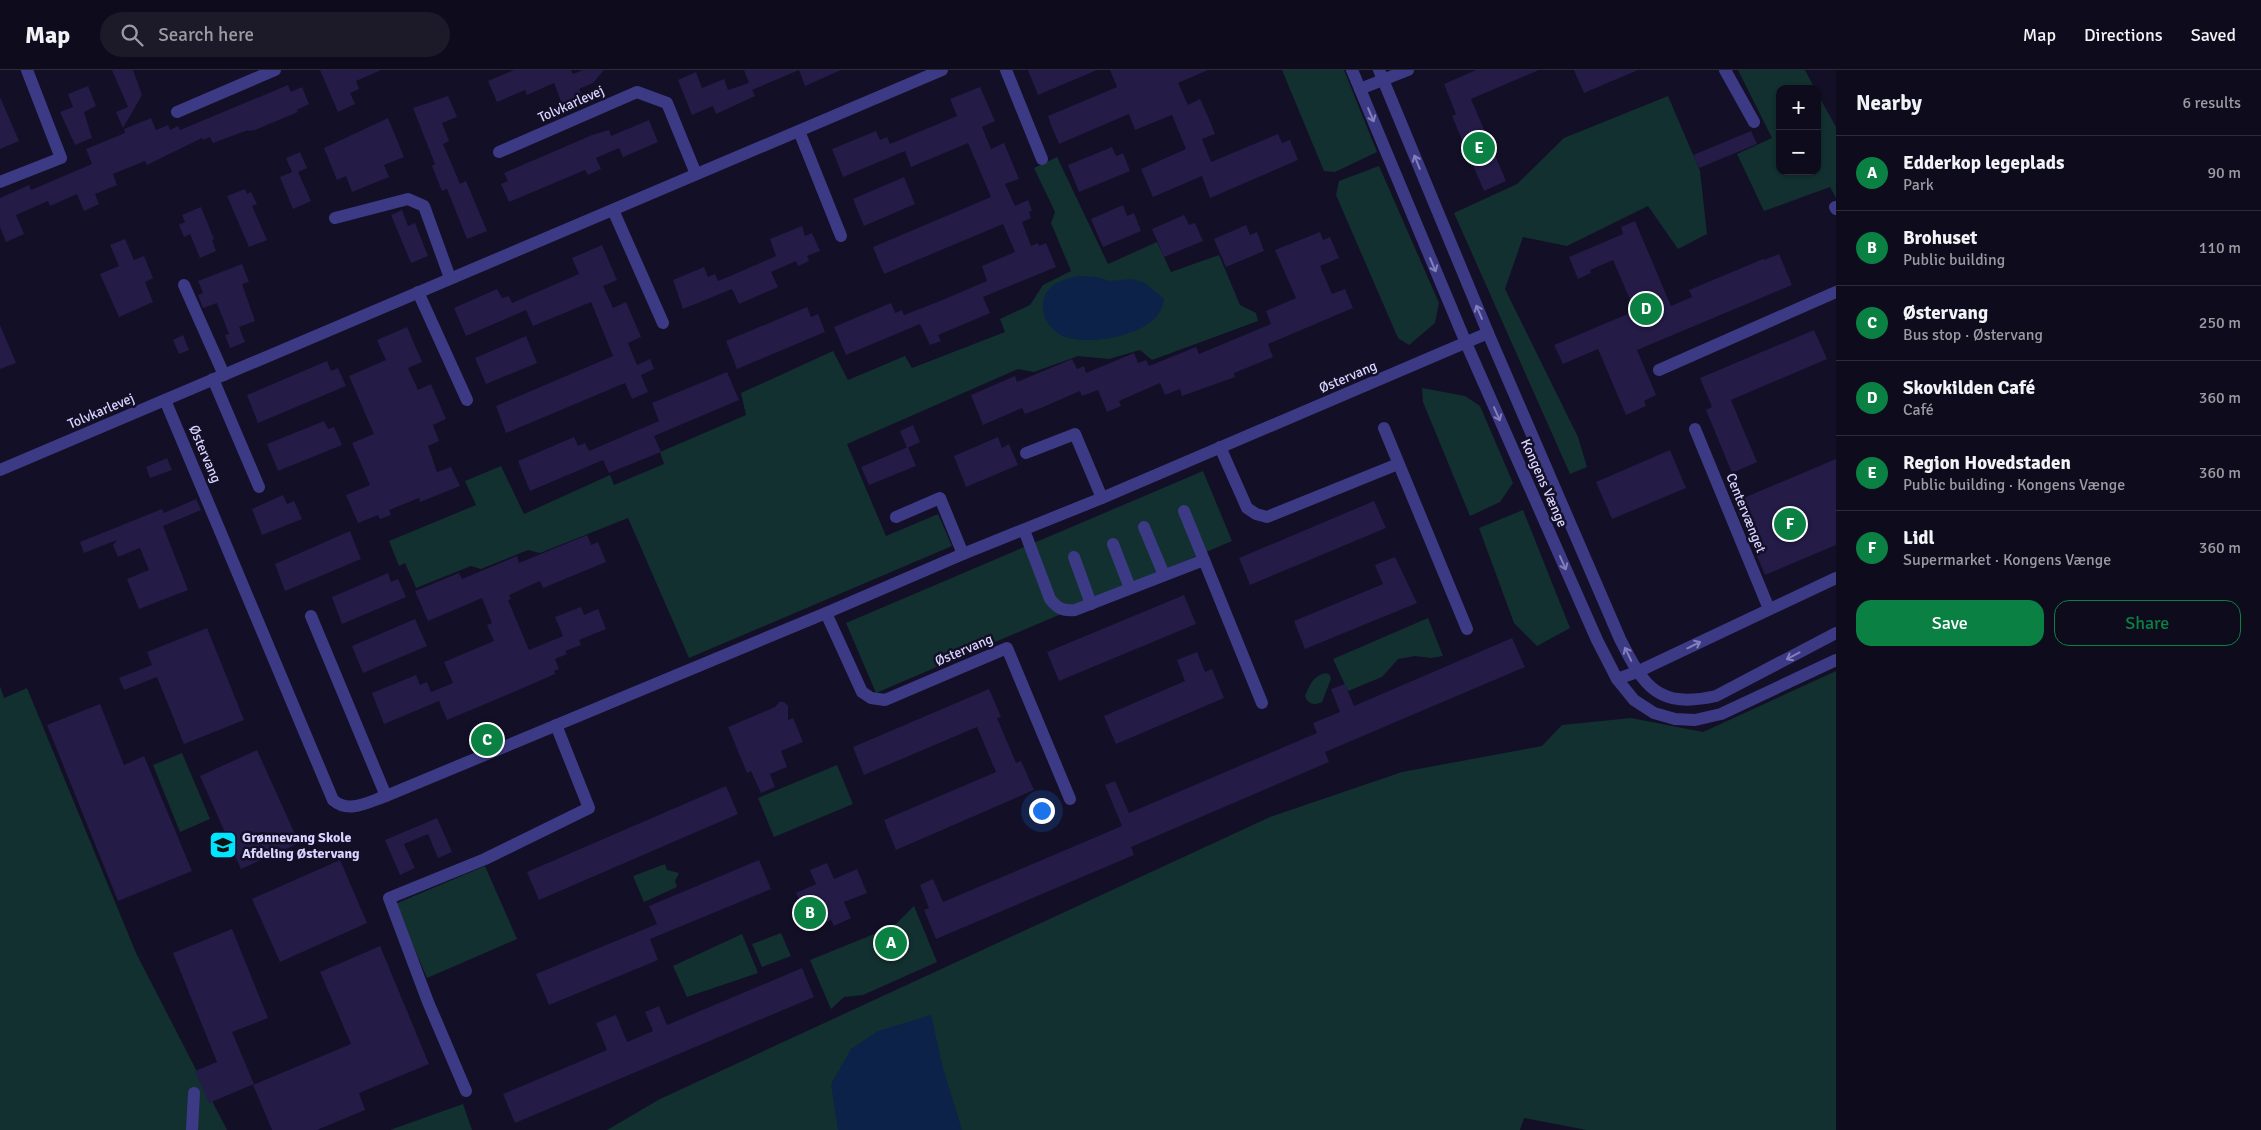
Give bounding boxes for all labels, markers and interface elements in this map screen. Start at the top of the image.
search box [100,12,450,57]
text: Map [25,20,70,50]
icon: search [118,21,146,49]
text: Search here [158,23,254,47]
text: Map [2023,24,2056,46]
text: Directions [2084,24,2163,46]
text: Saved [2191,24,2236,46]
street label: Tolvkarlevej [535,82,607,126]
map controls [1776,85,1821,175]
button: + [1776,85,1821,130]
text: Nearby [1856,90,1922,116]
text: 6 results [2182,93,2241,113]
one-way arrow [1366,107,1376,122]
pin: E [1463,129,1495,167]
button: − [1776,130,1821,175]
text: Edderkop legeplads [1903,151,2064,175]
one-way arrow [1412,155,1422,170]
text: A [1867,163,1877,183]
text: 90 m [2207,163,2241,183]
text: Park [1903,175,1934,195]
text: Brohuset [1903,226,1977,250]
text: B [1867,238,1877,258]
text: 110 m [2199,238,2241,258]
text: Public building [1903,250,2005,270]
one-way arrow [1429,257,1439,272]
pin: D [1630,290,1662,328]
text: Østervang [1903,301,1988,325]
one-way arrow [1474,305,1484,320]
text: C [1867,313,1877,333]
text: 250 m [2199,313,2241,333]
text: Bus stop · Østervang [1903,325,2043,345]
street label: Østervang [1317,357,1379,397]
text: Skovkilden Café [1903,376,2035,400]
text: D [1867,388,1877,408]
text: 360 m [2199,388,2241,408]
street label: Tolvkarlevej [65,389,137,433]
text: Café [1903,400,1934,420]
one-way arrow [1493,406,1503,421]
street label: Østervang [185,423,225,485]
street label: Kongens Vænge [1517,436,1571,530]
text: Region Hovedstaden [1903,451,2071,475]
text: E [1867,463,1877,483]
text: 360 m [2199,463,2241,483]
street label: Centervænget [1722,471,1770,555]
text: Public building · Kongens Vænge [1903,475,2125,495]
pin: F [1774,505,1806,543]
text: Lidl [1903,526,1935,550]
text: F [1868,538,1876,558]
text: 360 m [2199,538,2241,558]
text: Supermarket · Kongens Vænge [1903,550,2111,570]
one-way arrow [1558,555,1568,570]
button: Save [1856,600,2044,646]
button: Share [2054,600,2241,646]
street label: Østervang [933,630,995,670]
one-way arrow [1686,640,1701,649]
one-way arrow [1622,646,1632,661]
one-way arrow [1786,652,1801,661]
pin: C [471,721,503,759]
your location [1029,798,1055,824]
place label: Grønnevang Skole Afdeling Østervang [242,829,360,862]
school or university icon: Grønnevang Skole Afdeling Østervang [208,830,238,860]
pin: B [794,894,826,932]
pin: A [875,924,907,962]

